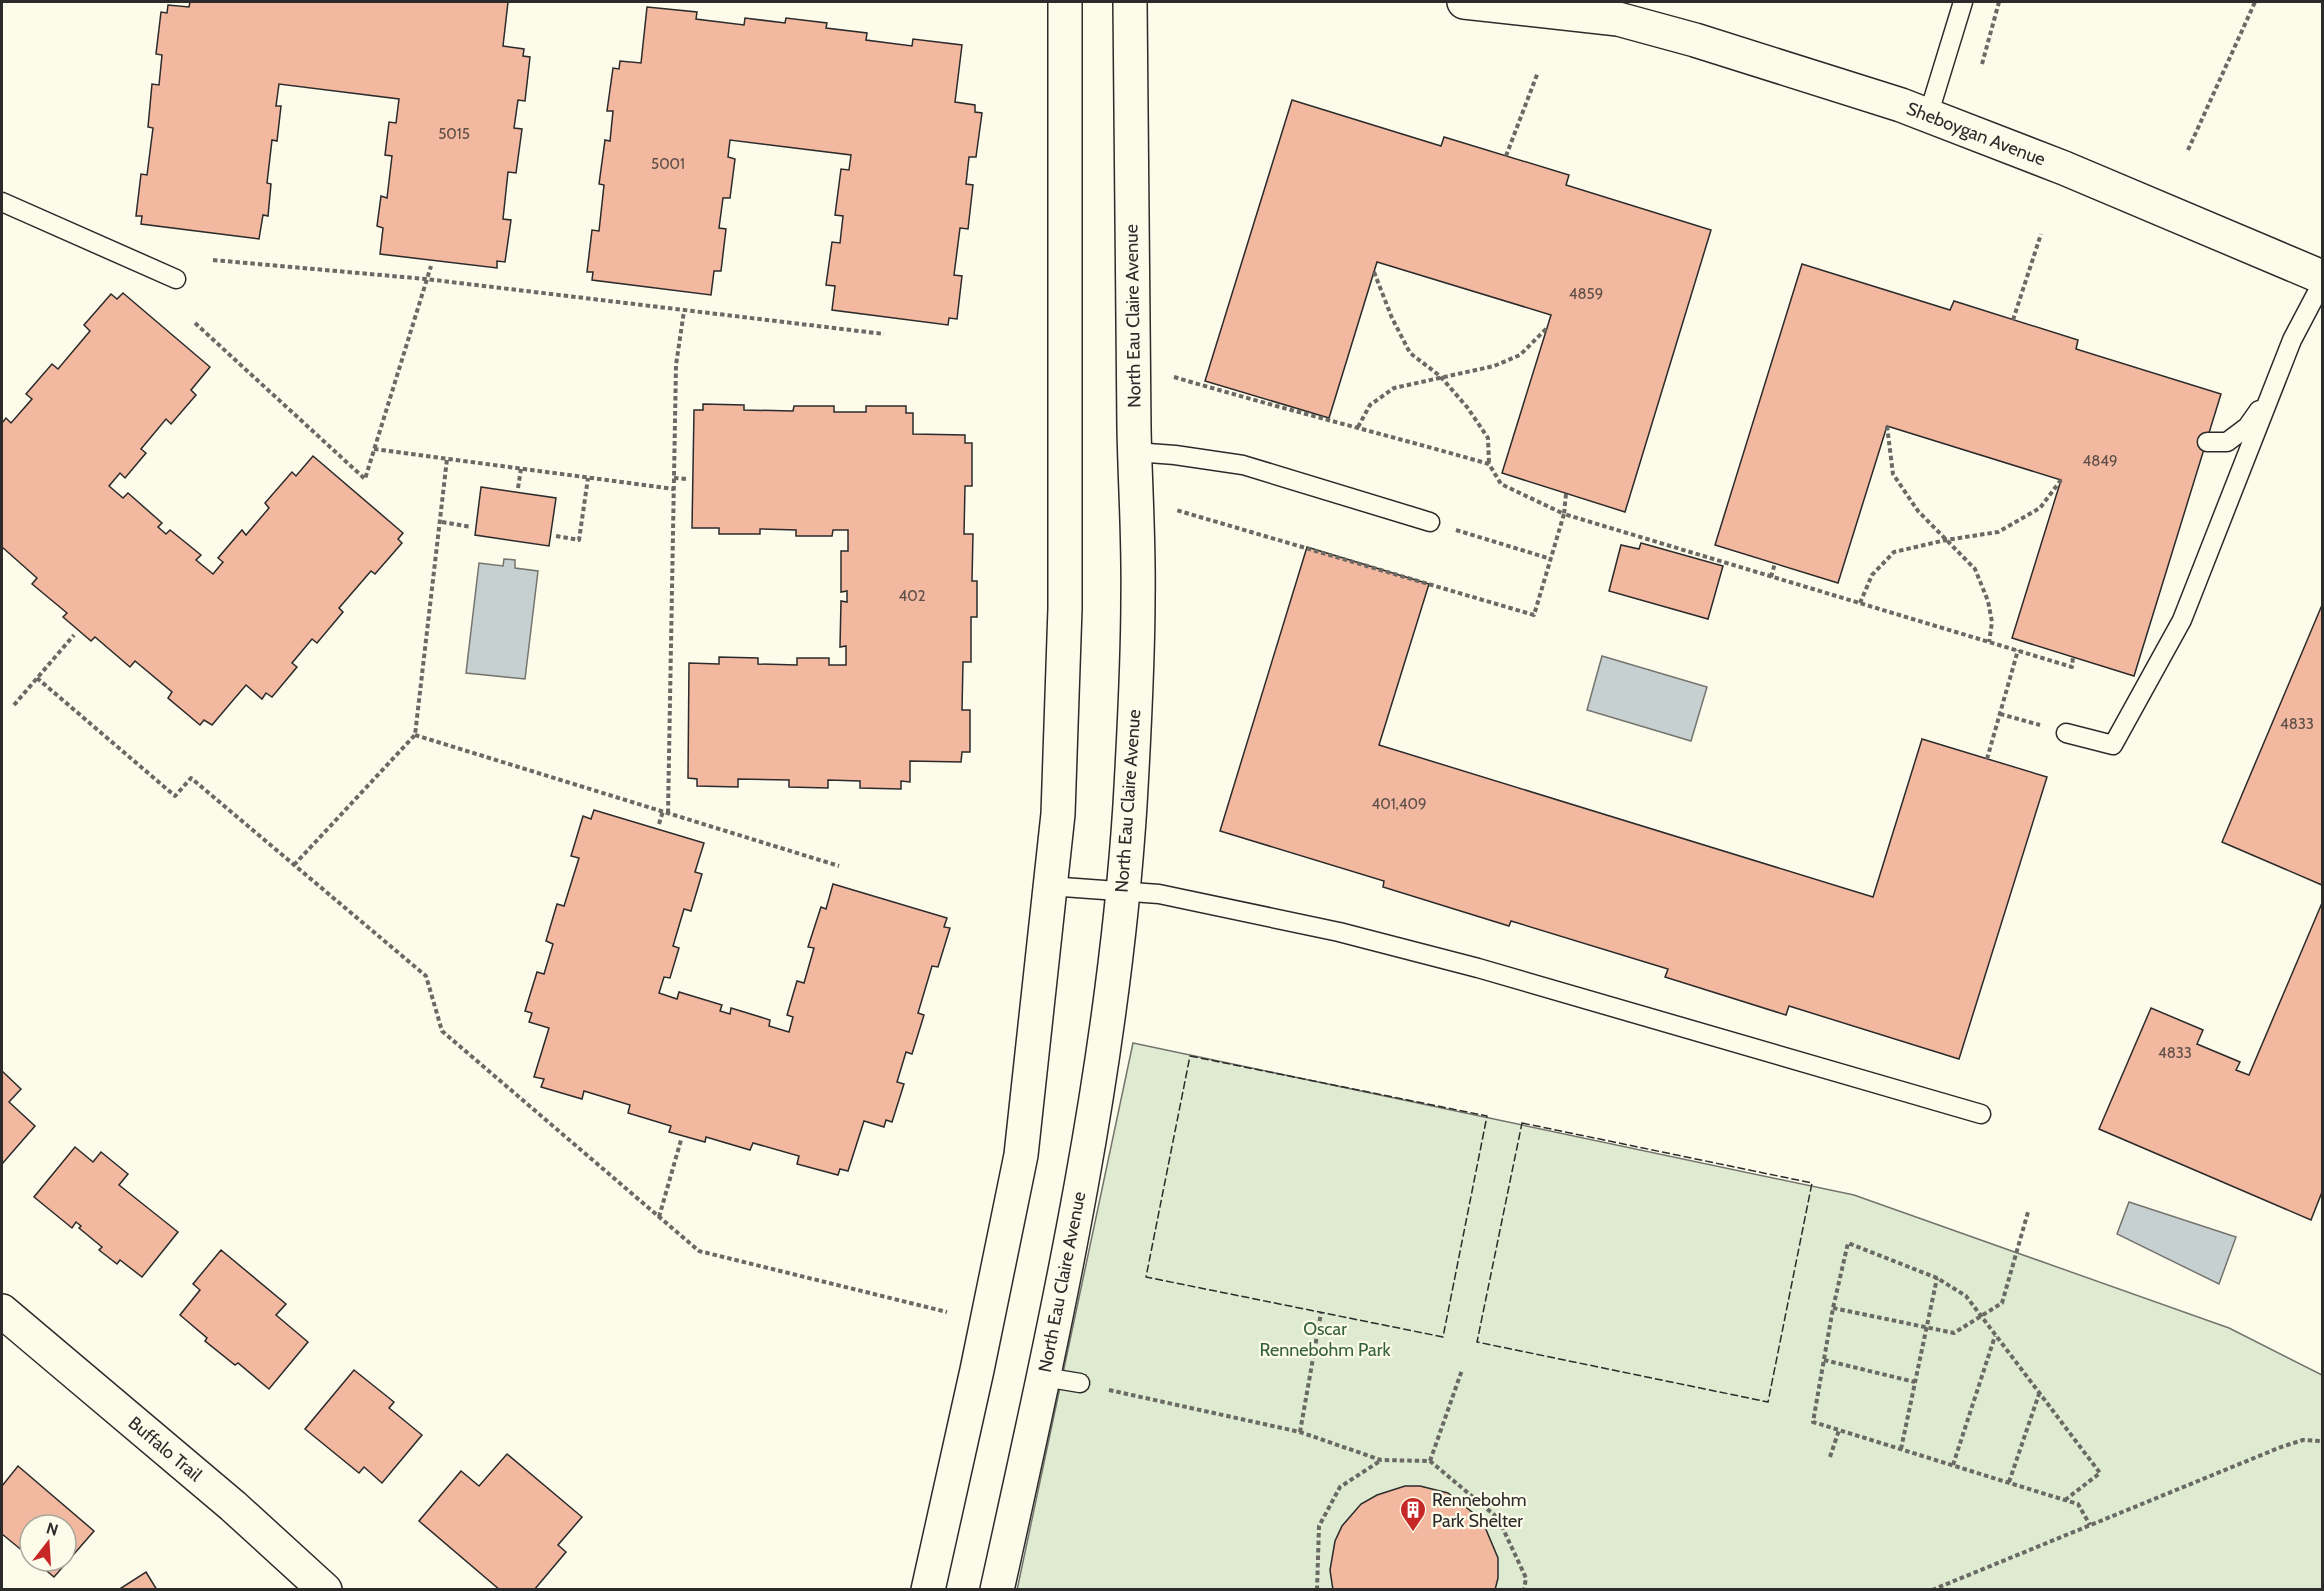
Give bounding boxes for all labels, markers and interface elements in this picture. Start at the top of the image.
street label: Sheboygan Avenue [1904,97,2048,171]
house number: 5015 [438,125,470,143]
house number: 5001 [651,155,685,173]
street label: North Eau Claire Avenue [1120,224,1146,408]
house number: 4859 [1569,285,1603,303]
house number: 4849 [2083,452,2117,470]
house number: 402 [899,587,926,605]
street label: North Eau Claire Avenue [1111,709,1145,893]
house number: 4833 [2280,715,2314,733]
house number: 401,409 [1372,795,1426,813]
house number: 4833 [2158,1044,2192,1062]
street label: North Eau Claire Avenue [1034,1190,1090,1374]
park label: Oscar Rennebohm Park [1260,1318,1391,1361]
street label: Buffalo Trail [124,1412,207,1486]
place label: Rennebohm Park Shelter [1432,1489,1527,1532]
building icon: Rennebohm Park Shelter [1398,1495,1428,1533]
north arrow [18,1513,78,1573]
text: N [44,1518,60,1540]

